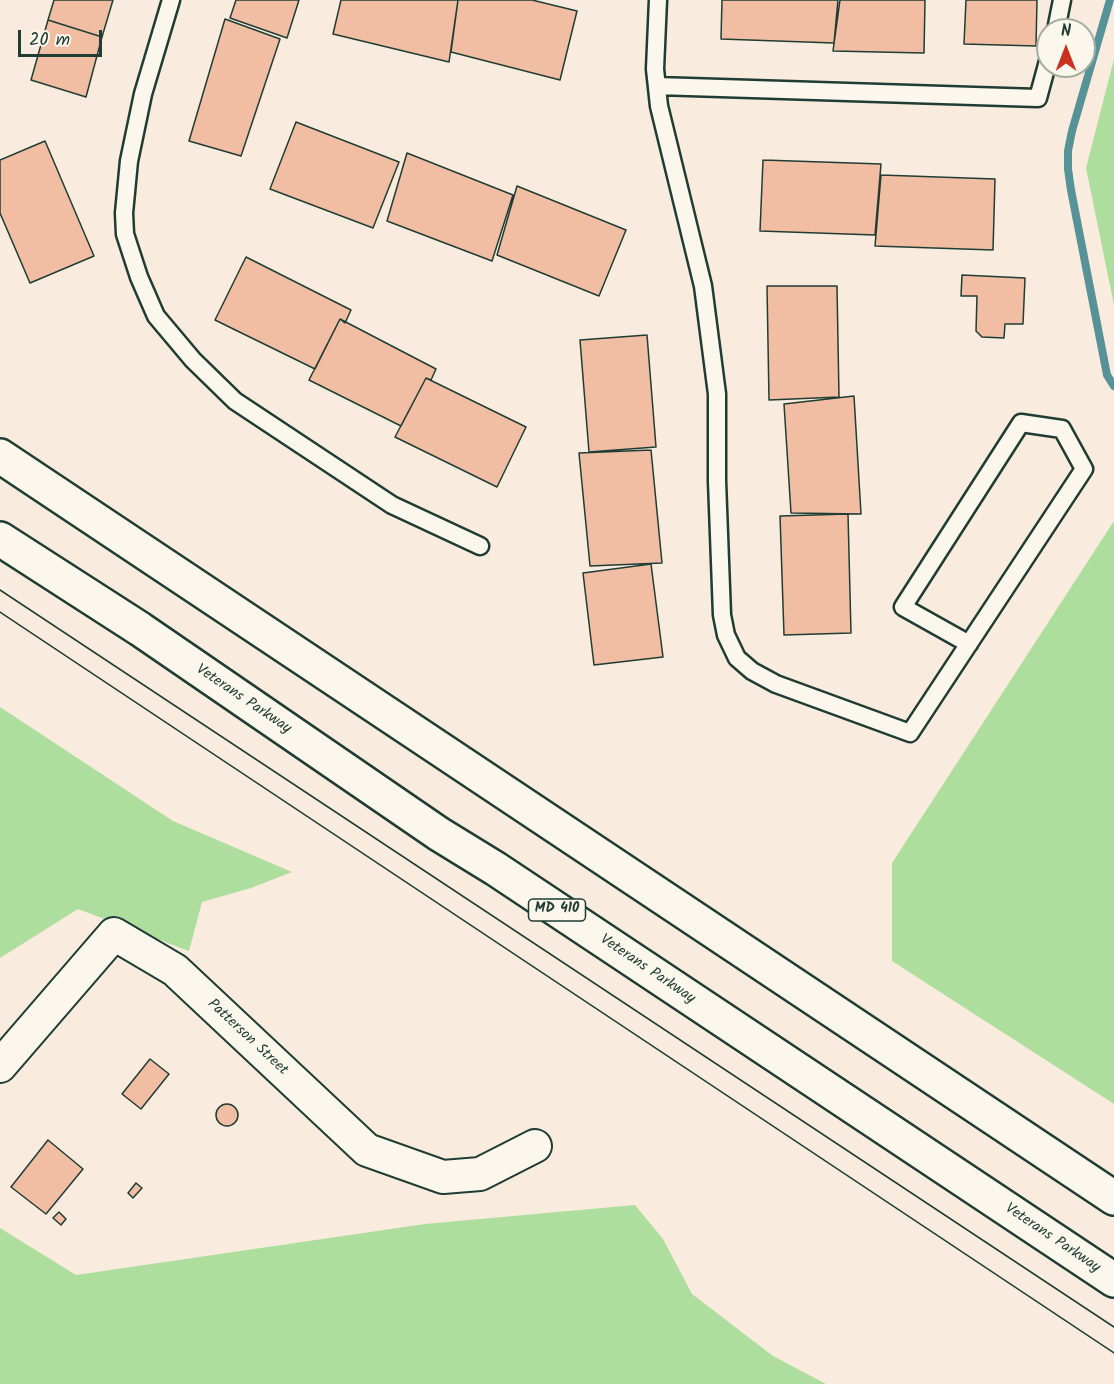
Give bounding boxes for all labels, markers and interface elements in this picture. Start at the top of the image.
scale bar [21,18,105,56]
north arrow [1036,18,1096,78]
text: N [1061,19,1071,44]
text: 20 m [29,26,70,55]
street label: Veterans Parkway [192,661,294,739]
road number: MD 410 [528,899,586,921]
street label: Veterans Parkway [596,931,698,1009]
street label: Patterson Street [203,996,291,1080]
street label: Veterans Parkway [1001,1200,1103,1278]

